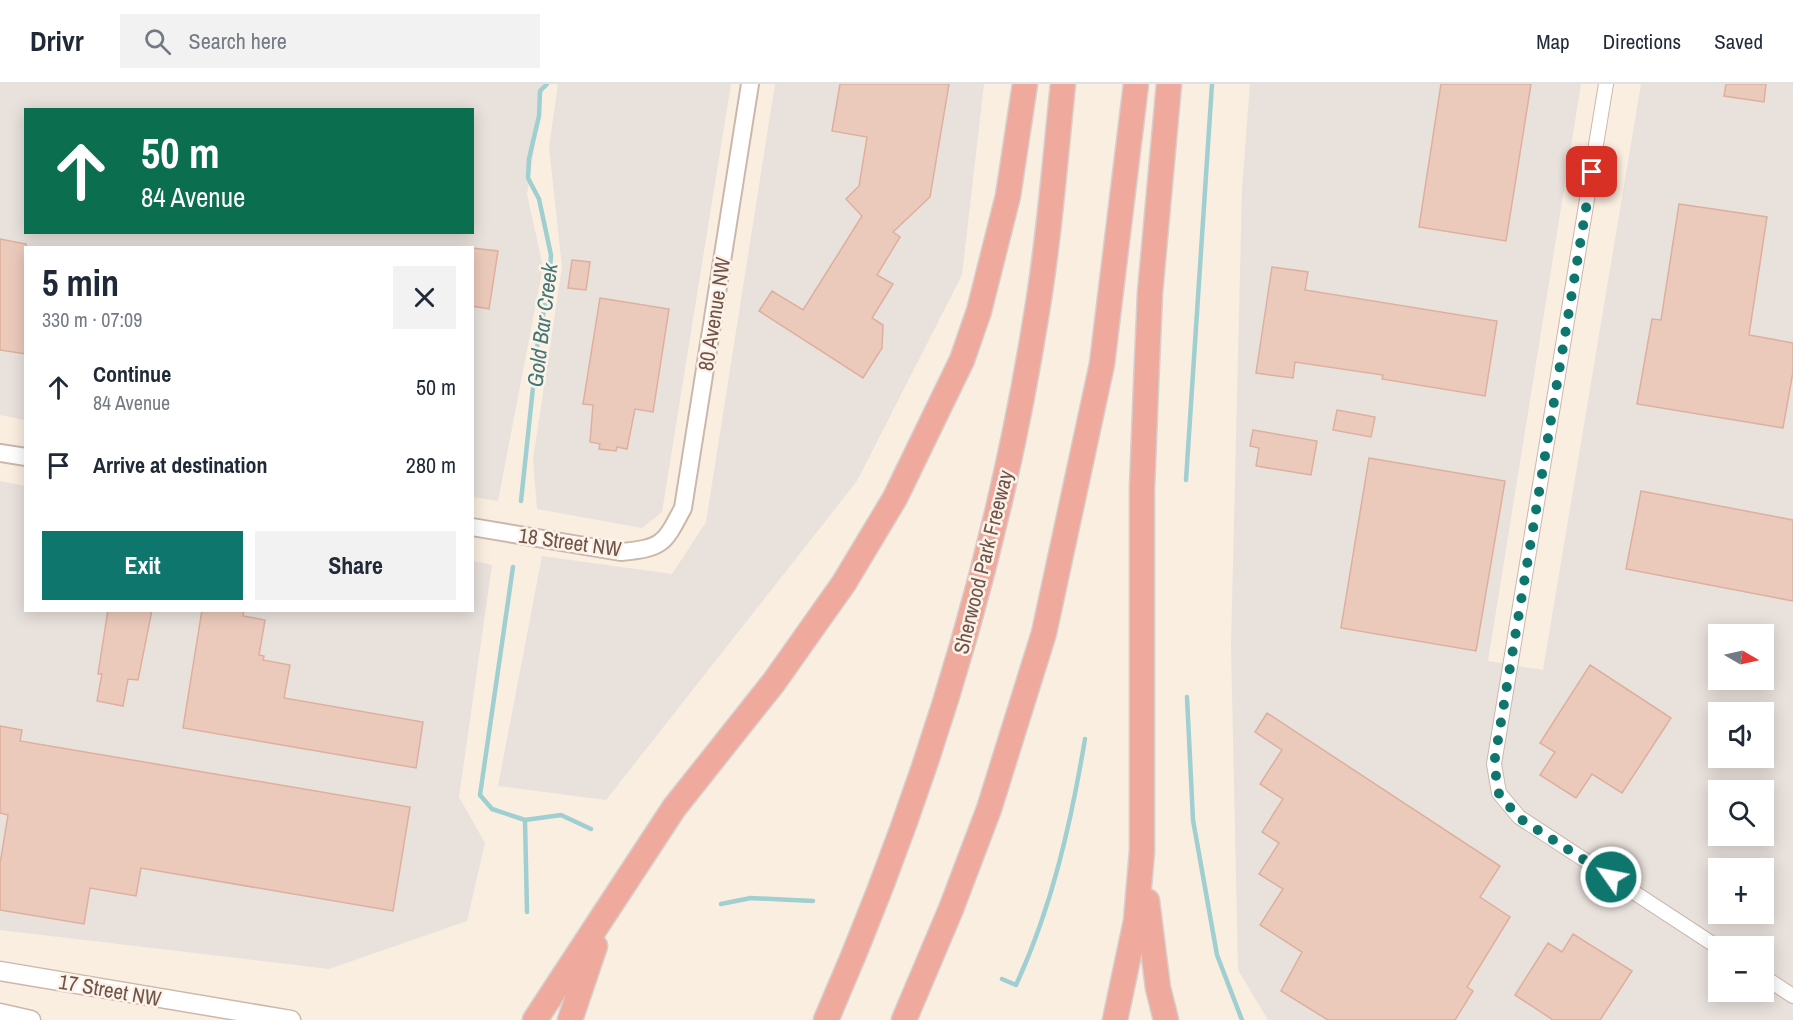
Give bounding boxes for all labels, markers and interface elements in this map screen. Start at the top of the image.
search box [120,14,540,68]
text: Drivr [30,22,84,60]
icon: search [141,25,174,58]
text: Search here [189,26,287,56]
text: Map [1536,27,1570,56]
text: Directions [1603,27,1681,56]
text: Saved [1714,27,1763,56]
text: 50 m [141,125,220,181]
icon: ahead [42,132,120,210]
pin [1566,146,1617,197]
icon: arrive [1575,155,1608,188]
text: 84 Avenue [141,179,245,215]
street label: 80 Avenue NW [691,254,737,373]
text: 5 min [42,259,119,307]
water label: Gold Bar Creek [520,261,565,389]
button: close [393,266,456,329]
text: 330 m · 07:09 [42,306,142,333]
text: Continue [93,359,171,389]
icon: ahead [42,371,75,404]
text: 50 m [416,372,456,402]
text: 84 Avenue [93,389,170,416]
icon: arrive [42,449,75,482]
text: Arrive at destination [93,450,267,480]
text: 280 m [406,450,456,480]
street label: Sherwood Park Freeway [946,467,1020,657]
street label: 18 Street NW [517,520,624,564]
button: Exit [42,531,243,600]
button: Share [255,531,456,600]
north arrow [1708,624,1774,690]
map controls [1708,624,1774,1002]
button: sound [1708,702,1774,768]
button: search [1708,780,1774,846]
position arrow [1579,845,1643,909]
button: + [1708,858,1774,924]
button: − [1708,936,1774,1002]
street label: 17 Street NW [57,967,164,1013]

